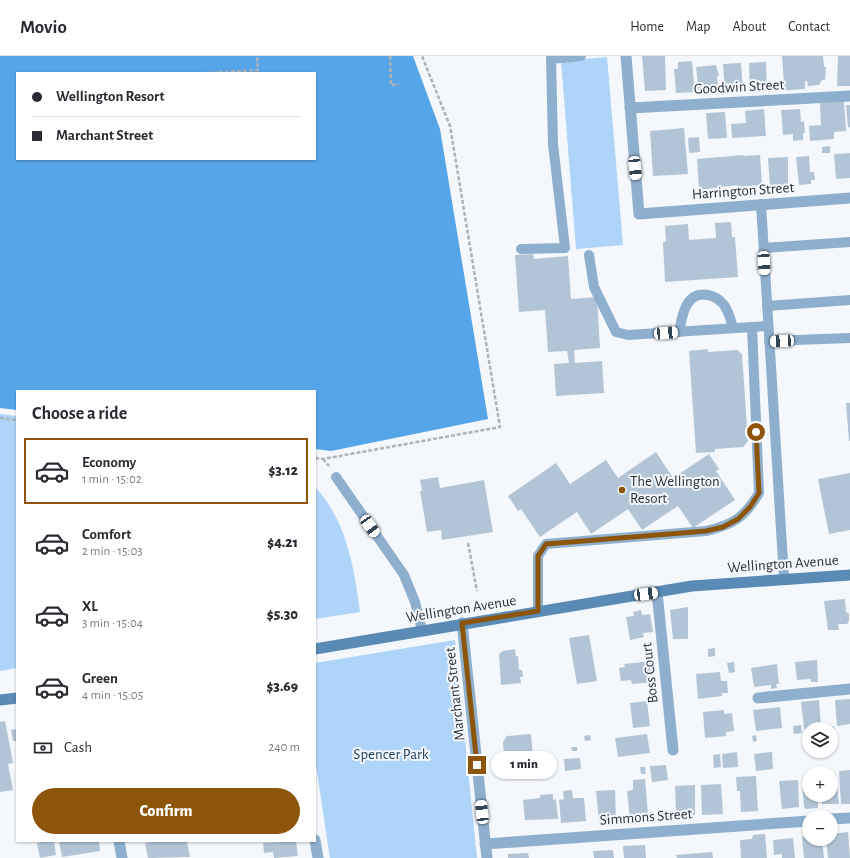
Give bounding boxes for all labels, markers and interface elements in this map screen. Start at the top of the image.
text: Movio [20,18,67,37]
text: Home [630,20,664,34]
text: Map [686,20,710,34]
text: About [732,20,766,34]
text: Contact [788,20,830,34]
street label: Goodwin Street [693,77,785,97]
text: Wellington Resort [56,89,164,104]
text: Marchant Street [56,128,153,143]
car [628,156,642,180]
street label: Harrington Street [691,180,795,202]
car [757,251,771,275]
car [654,326,678,340]
car [770,334,794,348]
text: Choose a ride [32,405,127,423]
route start [747,423,765,441]
icon: car [34,453,70,489]
text: Economy [82,455,136,470]
text: $3.12 [268,463,298,478]
text: 1 min · 15:02 [82,473,142,486]
place label: The Wellington Resort [630,474,720,506]
marker: The Wellington Resort [617,485,627,495]
car [358,513,382,539]
icon: car [34,525,70,561]
text: Comfort [82,527,131,542]
text: $4.21 [267,535,298,550]
text: 2 min · 15:03 [82,545,143,558]
street label: Wellington Avenue [727,553,839,575]
car [633,587,659,601]
street label: Wellington Avenue [405,593,517,625]
icon: car [34,597,70,633]
text: XL [82,599,98,614]
text: $5.30 [267,607,298,622]
text: 3 min · 15:04 [82,617,143,630]
street label: Boss Court [639,642,661,704]
street label: Marchant Street [443,646,467,742]
icon: car [34,669,70,705]
text: Green [82,671,118,686]
text: $3.69 [266,679,298,694]
text: 4 min · 15:05 [82,689,143,702]
map controls [802,722,838,846]
button: layers [802,722,838,758]
icon: cash [32,737,54,759]
text: Cash [64,740,92,755]
text: 240 m [268,741,300,754]
park label: Spencer Park [353,747,429,762]
callout: 1 min [491,751,557,779]
route end [468,756,486,774]
text: 1 min [510,758,538,771]
button: + [802,766,838,802]
button: Confirm [32,788,300,834]
car [475,799,489,825]
street label: Simmons Street [599,806,693,828]
button: − [802,810,838,846]

